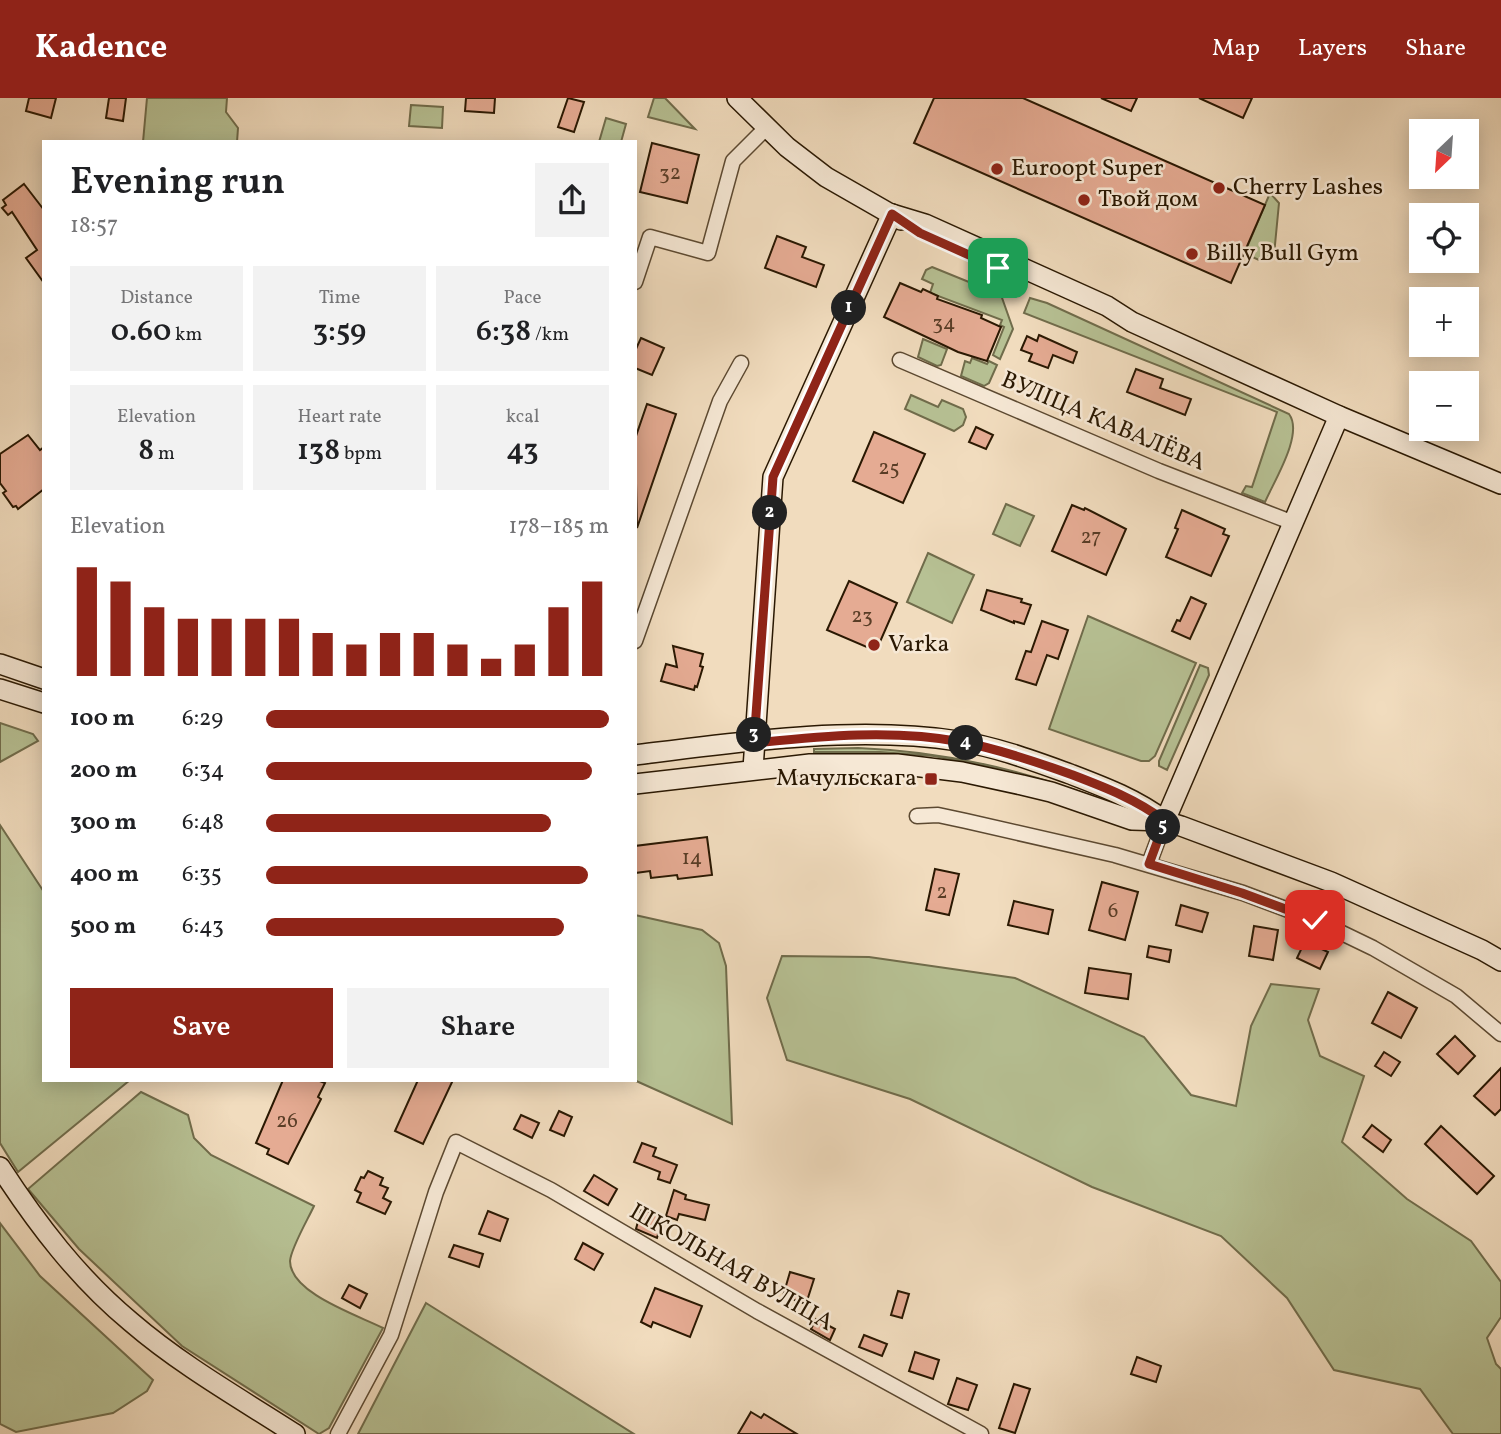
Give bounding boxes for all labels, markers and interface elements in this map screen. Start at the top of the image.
text: Kadence [35,26,167,72]
text: Map [1212,32,1260,66]
text: Layers [1298,32,1367,66]
text: Share [1405,32,1466,66]
north arrow [1409,119,1479,189]
map controls [1409,119,1479,441]
place label: Euroopt Super [1011,152,1164,186]
text: Evening run [70,157,285,210]
house number: 32 [659,159,681,188]
marker: Euroopt Super [989,161,1005,177]
button: share [535,163,609,237]
place label: Cherry Lashes [1233,171,1383,205]
marker: Cherry Lashes [1211,180,1227,196]
place label: Твой дом [1098,183,1198,217]
marker: Твой дом [1076,192,1092,208]
button: locate [1409,203,1479,273]
text: 18:57 [70,210,118,242]
place label: Billy Bull Gym [1206,237,1359,271]
pin [968,238,1028,298]
marker: Billy Bull Gym [1184,246,1200,262]
icon: arrive [979,249,1017,287]
text: Distance [120,285,193,311]
text: Time [319,285,360,311]
text: Pace [503,285,542,311]
button: + [1409,287,1479,357]
pin: 1 [832,290,866,326]
text: 1 [845,294,852,320]
house number: 34 [932,309,956,338]
text: 0.60 [111,311,171,353]
text: 3:59 [313,311,366,353]
text: 6:38 [476,311,531,353]
text: km [171,322,202,348]
text: /km [531,322,569,348]
street label: ВУЛІЦА КАВАЛЁВА [995,364,1211,481]
button: − [1409,371,1479,441]
text: Elevation [117,404,196,430]
text: Heart rate [298,404,381,430]
text: kcal [506,404,539,430]
text: 8 [138,430,154,472]
text: 138 [297,430,340,472]
text: 43 [506,430,539,472]
text: m [154,441,175,467]
text: bpm [340,441,382,467]
house number: 25 [878,454,900,483]
pin: 2 [752,496,788,530]
text: 2 [765,499,774,525]
text: Elevation [70,511,166,543]
text: 178–185 m [509,511,609,543]
house number: 27 [1081,523,1101,552]
house number: 23 [851,602,873,631]
place label: Varka [888,628,949,662]
marker: Varka [866,637,882,653]
text: 100 m [70,703,135,735]
text: 6:29 [182,703,223,735]
pin: 3 [736,718,772,752]
text: 3 [749,721,758,747]
pin: 4 [948,726,984,760]
text: 4 [960,729,971,755]
text: 200 m [70,755,137,787]
text: 6:34 [182,755,225,787]
place label: Мачульскага [776,762,917,796]
marker: Мачульскага [923,771,939,787]
text: 300 m [70,807,137,839]
text: 6:48 [182,807,224,839]
pin: 5 [1146,810,1180,844]
text: 5 [1158,813,1167,839]
house number: 14 [682,844,702,873]
text: 400 m [70,859,139,891]
text: 6:35 [182,859,222,891]
house number: 2 [936,878,948,907]
pin [1285,890,1345,950]
house number: 6 [1108,897,1118,926]
icon: check [1296,901,1334,939]
text: 500 m [70,911,136,943]
text: 6:43 [182,911,224,943]
button: Save [70,988,333,1068]
button: Share [347,988,609,1068]
house number: 26 [276,1107,298,1136]
street label: ШКОЛЬНАЯ ВУЛІЦА [623,1196,840,1340]

